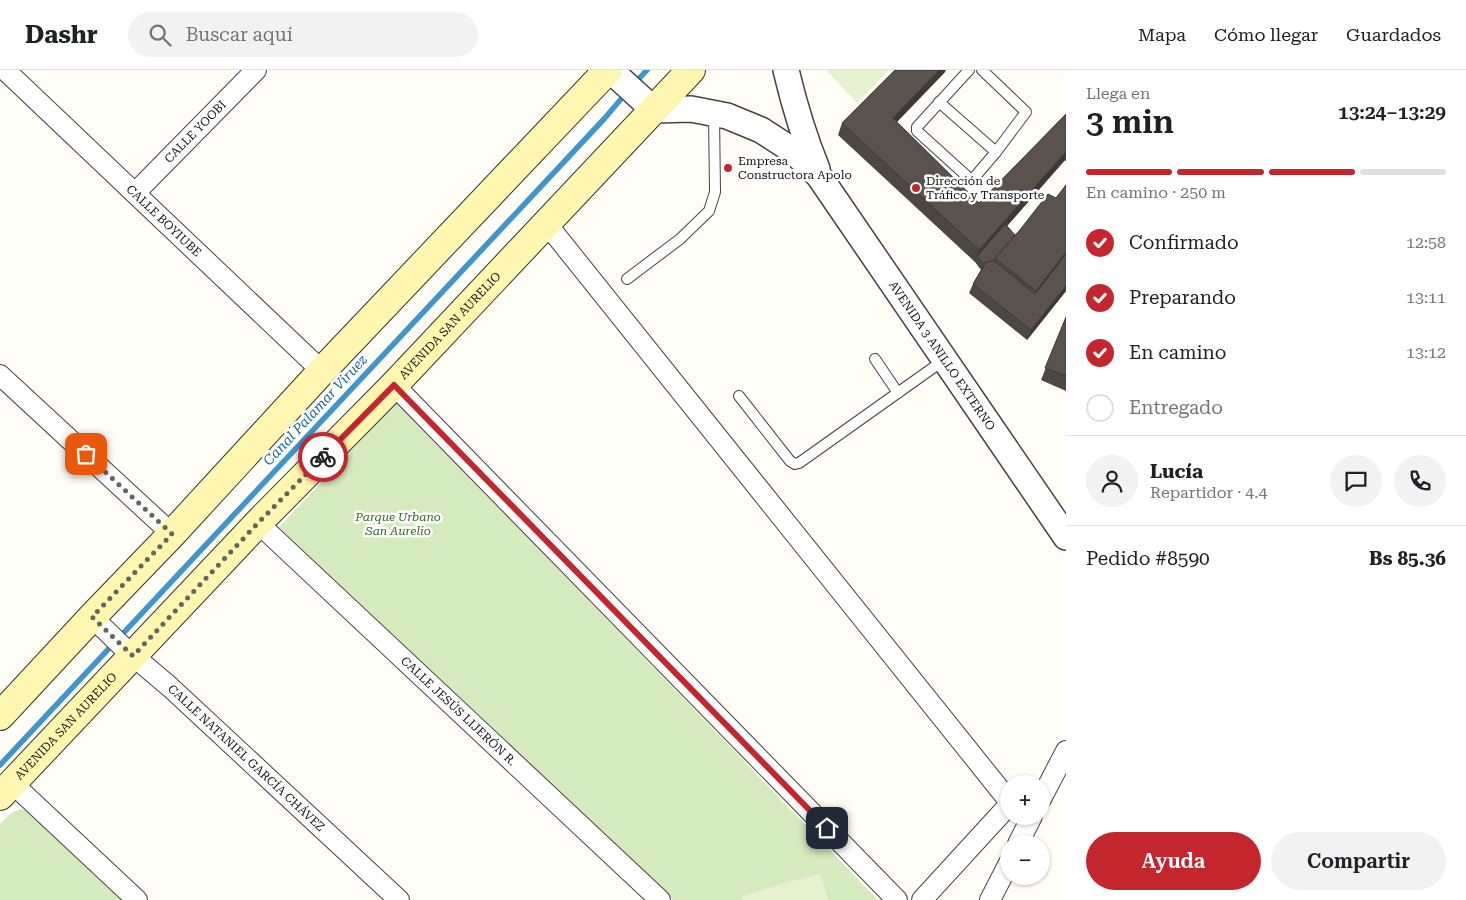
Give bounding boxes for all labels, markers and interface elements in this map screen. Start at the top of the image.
search box [128,12,478,57]
text: Dashr [25,21,98,49]
icon: search [146,21,174,49]
text: Buscar aquí [186,23,293,46]
text: Mapa [1138,24,1186,45]
text: Cómo llegar [1214,24,1318,45]
text: Guardados [1346,24,1441,45]
text: Llega en [1086,84,1150,103]
street label: CALLE YOOBI [162,98,229,166]
text: 13:24–13:29 [1338,101,1446,124]
text: 3 min [1086,103,1174,141]
place label: Empresa Constructora Apolo [738,154,852,182]
marker: Empresa Constructora Apolo [722,162,734,174]
place label: Dirección de Tráfico y Transporte [926,174,1045,202]
street label: CALLE BOYIUBE [123,182,204,260]
marker: Dirección de Tráfico y Transporte [910,182,922,194]
text: En camino · 250 m [1086,183,1226,202]
icon: check [1086,229,1114,257]
text: Confirmado [1129,231,1239,254]
text: 12:58 [1406,233,1446,252]
street label: AVENIDA SAN AURELIO [396,269,504,382]
street label: AVENIDA 3 ANILLO EXTERNO [886,278,998,433]
icon: check [1086,284,1114,312]
text: Preparando [1129,286,1236,309]
text: 13:11 [1406,288,1446,307]
icon: check [1086,339,1114,367]
text: En camino [1129,341,1226,364]
text: 13:12 [1406,343,1446,362]
water label: Canal Palamar Viruez [260,352,370,468]
text: Entregado [1129,396,1223,419]
courier [298,432,348,482]
pin [65,433,107,475]
icon: bag [72,440,100,468]
icon: bike [309,443,337,471]
button: person [1086,455,1138,507]
button: chat [1330,455,1382,507]
button: phone [1394,455,1446,507]
text: Lucía [1150,460,1203,483]
text: Repartidor · 4.4 [1150,483,1267,502]
park label: Parque Urbano San Aurelio [354,510,441,538]
text: Pedido #8590 [1086,547,1210,570]
text: Bs 85.36 [1369,547,1446,570]
street label: CALLE JESÚS LIJERÓN R. [398,654,519,769]
street label: AVENIDA SAN AURELIO [12,670,120,783]
street label: CALLE NATANIEL GARCÍA CHÁVEZ [165,682,327,834]
map controls [1000,775,1050,885]
button: + [1000,775,1050,825]
pin [806,807,848,849]
icon: home [813,814,841,842]
button: Ayuda [1086,832,1261,890]
button: Compartir [1271,832,1446,890]
button: − [1000,835,1050,885]

